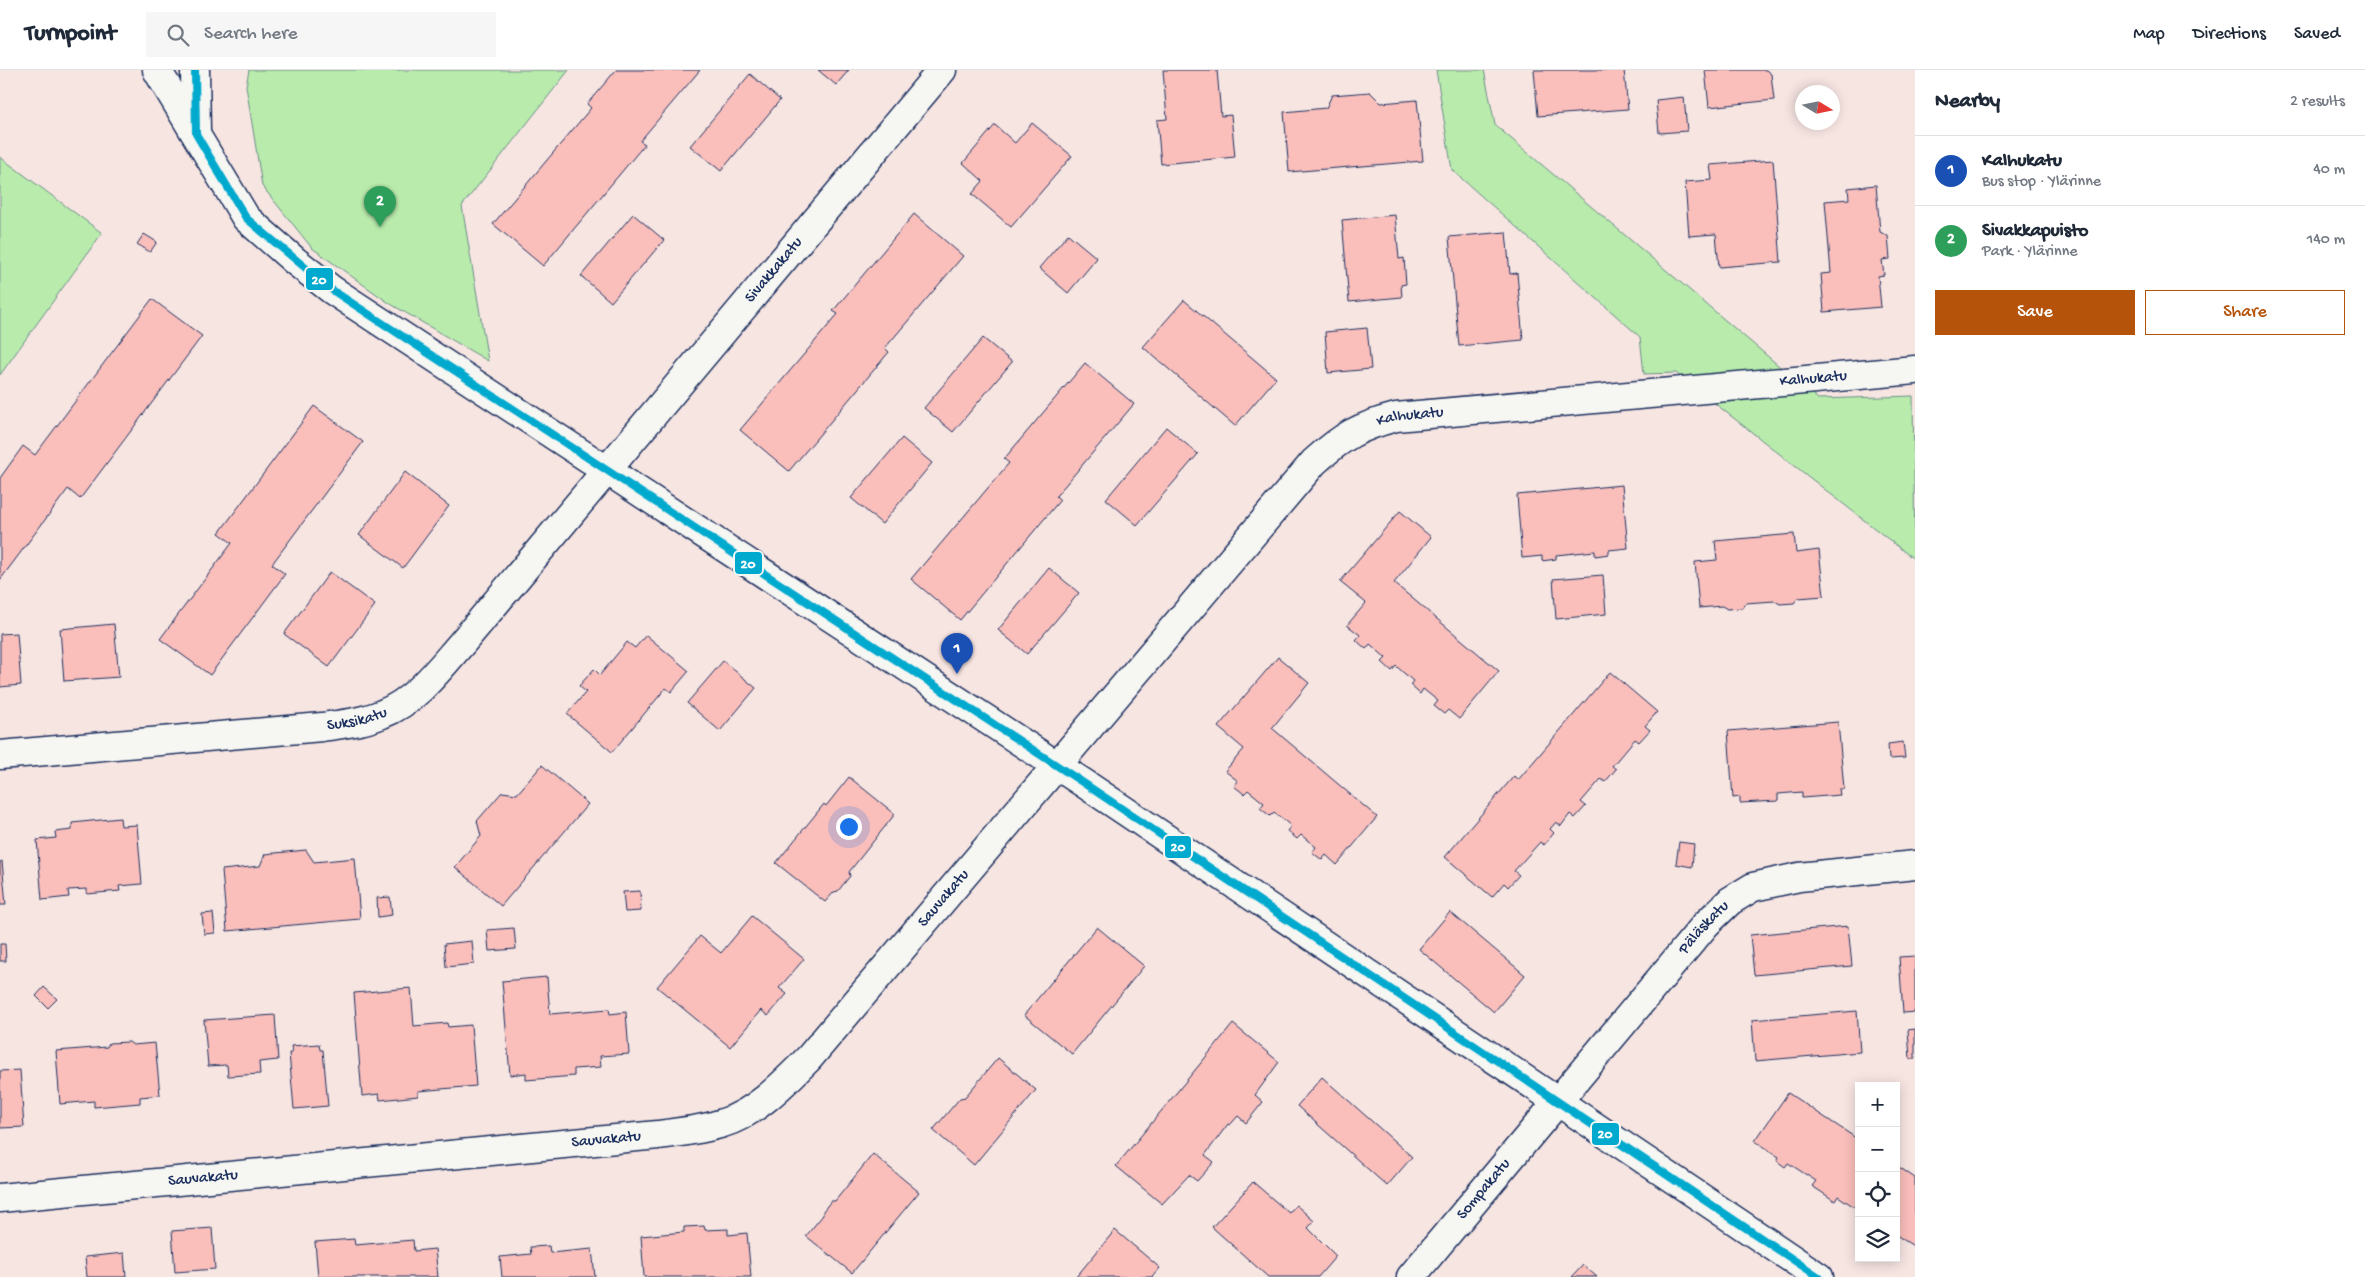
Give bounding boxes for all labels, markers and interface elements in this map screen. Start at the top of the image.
search box [146,12,496,57]
text: Turnpoint [25,20,116,49]
icon: search [164,21,192,49]
text: Search here [204,23,298,46]
text: Map [2133,24,2165,45]
text: Directions [2193,24,2266,45]
text: Saved [2294,24,2340,45]
north arrow [1795,85,1840,130]
text: Nearby [1935,90,2000,115]
text: 2 results [2290,93,2345,112]
text: Kalhukatu [1982,150,2062,173]
text: 1 [1948,161,1954,180]
text: 40 m [2313,161,2345,180]
text: Bus stop · Ylärinne [1982,173,2101,192]
pin: 2 [364,186,396,227]
text: Sivakkapuisto [1982,220,2088,243]
text: 2 [1947,231,1955,250]
text: 140 m [2307,231,2345,250]
street label: Sivakkakatu [741,233,807,307]
text: Park · Ylärinne [1982,243,2078,262]
line badge: 20 [305,267,334,291]
text: 20 [312,273,326,290]
button: Save [1935,290,2135,335]
button: Share [2145,290,2345,335]
street label: Kalhukatu [1779,367,1848,392]
street label: Kalhukatu [1374,403,1445,432]
line badge: 20 [734,551,763,575]
text: 20 [741,557,755,574]
pin: 1 [941,633,973,674]
street label: Suksikatu [326,703,391,736]
your location [836,814,862,840]
line badge: 20 [1164,835,1192,859]
text: 20 [1171,840,1185,857]
street label: Sauvakatu [914,865,974,931]
street label: Päläskatu [1674,897,1734,959]
map controls [1855,1082,1900,1262]
button: + [1855,1082,1900,1127]
line badge: 20 [1591,1122,1620,1146]
street label: Sauvakatu [571,1127,642,1153]
text: 20 [1598,1127,1612,1144]
button: − [1855,1127,1900,1172]
street label: Sompakatu [1453,1155,1515,1224]
street label: Sauvakatu [167,1166,239,1191]
button: locate [1855,1172,1900,1217]
button: layers [1855,1217,1900,1262]

